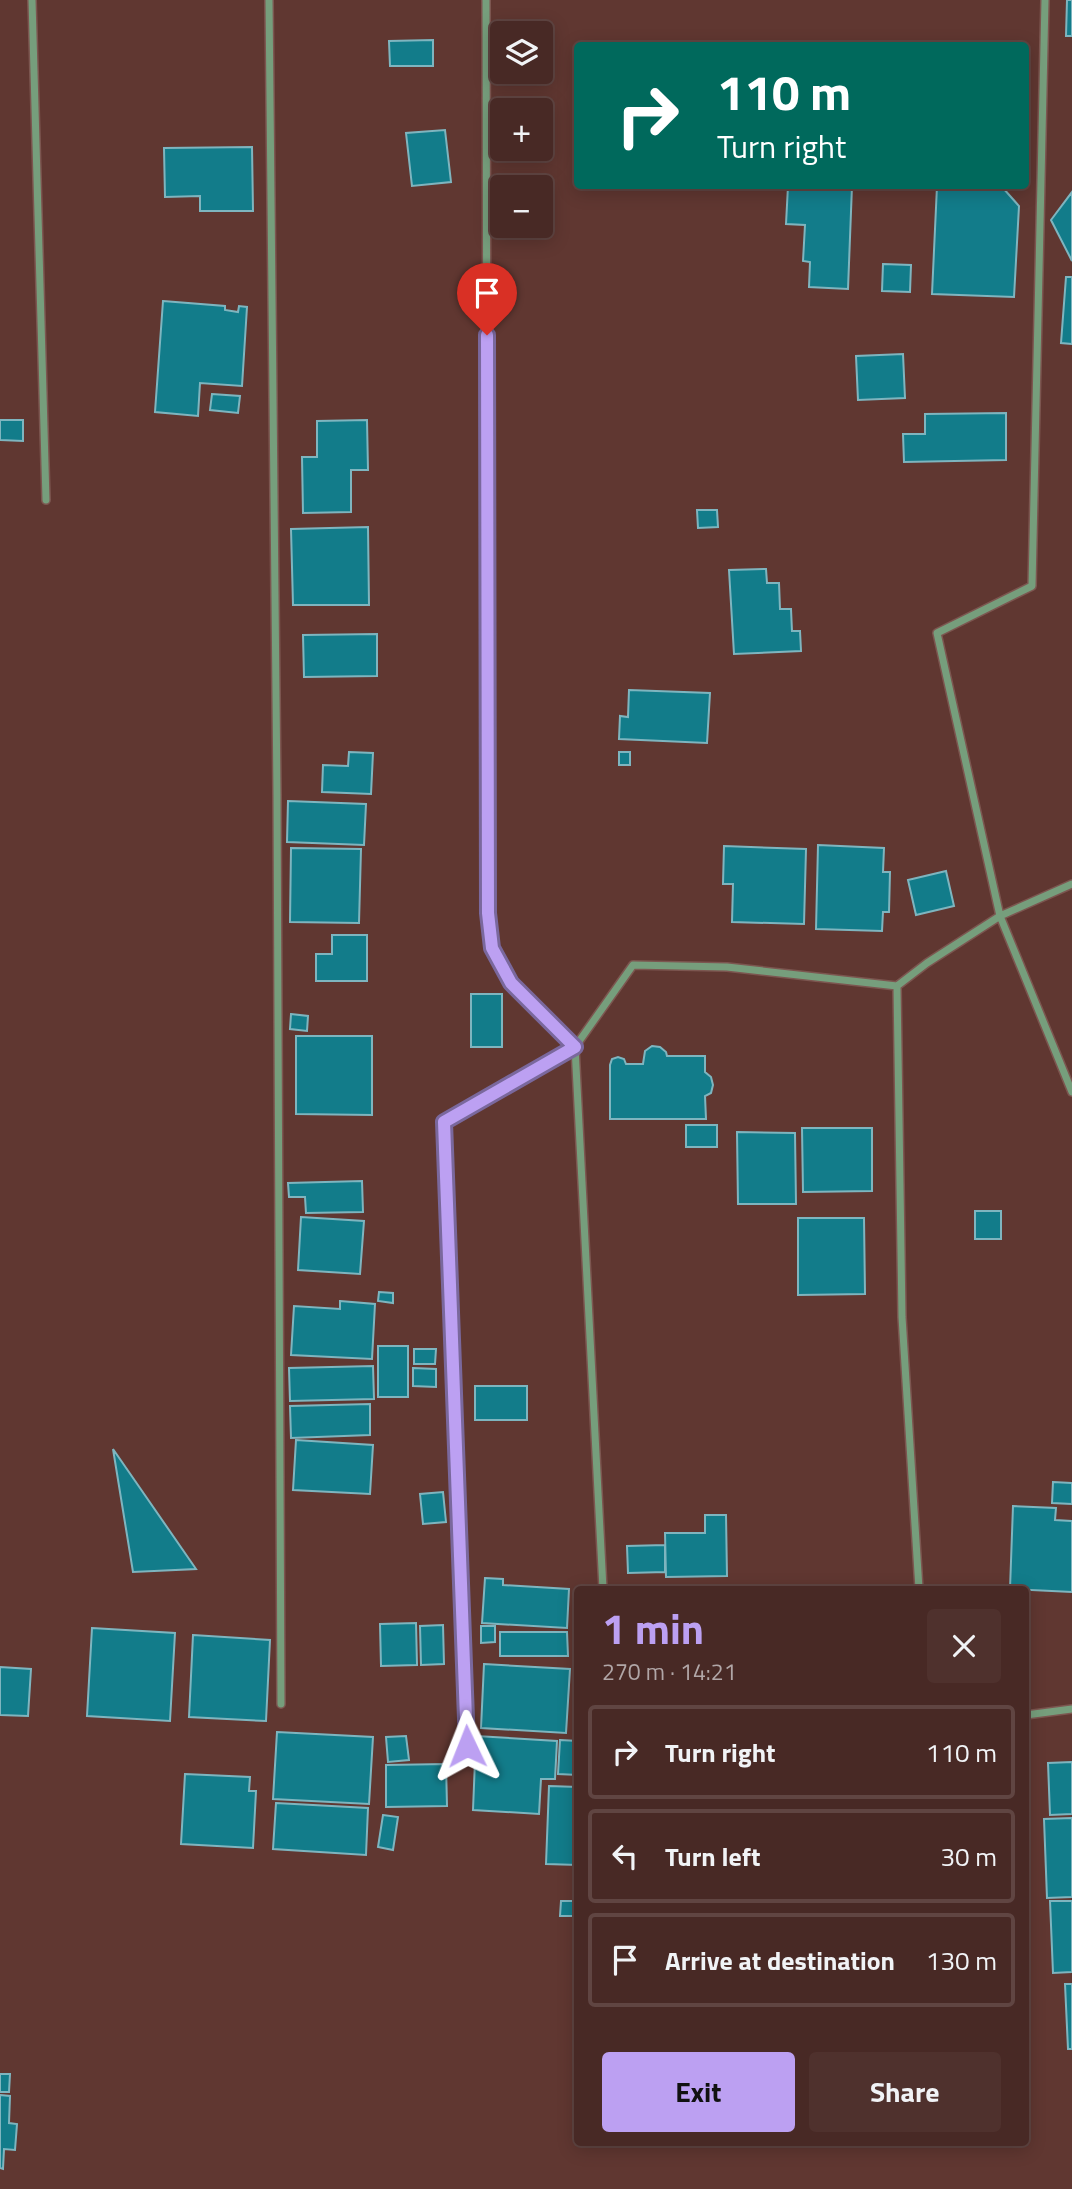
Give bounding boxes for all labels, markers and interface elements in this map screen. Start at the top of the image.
map controls [490,21,553,238]
button: layers [490,21,553,84]
text: 110 m [717,54,851,129]
icon: right [602,70,693,161]
button: + [490,98,553,161]
text: Turn right [717,122,846,170]
button: − [490,175,553,238]
pin [457,263,517,335]
icon: arrive [468,274,506,312]
text: 1 min [602,1596,704,1660]
button: close [927,1609,1001,1683]
text: 270 m · 14:21 [602,1654,737,1689]
position arrow [430,1709,504,1783]
icon: right [606,1733,644,1771]
text: Turn right [665,1733,776,1772]
text: 110 m [926,1733,997,1772]
icon: left [606,1837,644,1875]
text: Turn left [665,1837,760,1876]
text: 30 m [940,1837,997,1876]
icon: arrive [606,1941,644,1979]
text: Arrive at destination [665,1941,895,1980]
text: 130 m [926,1941,997,1980]
button: Exit [602,2052,795,2132]
button: Share [809,2052,1001,2132]

